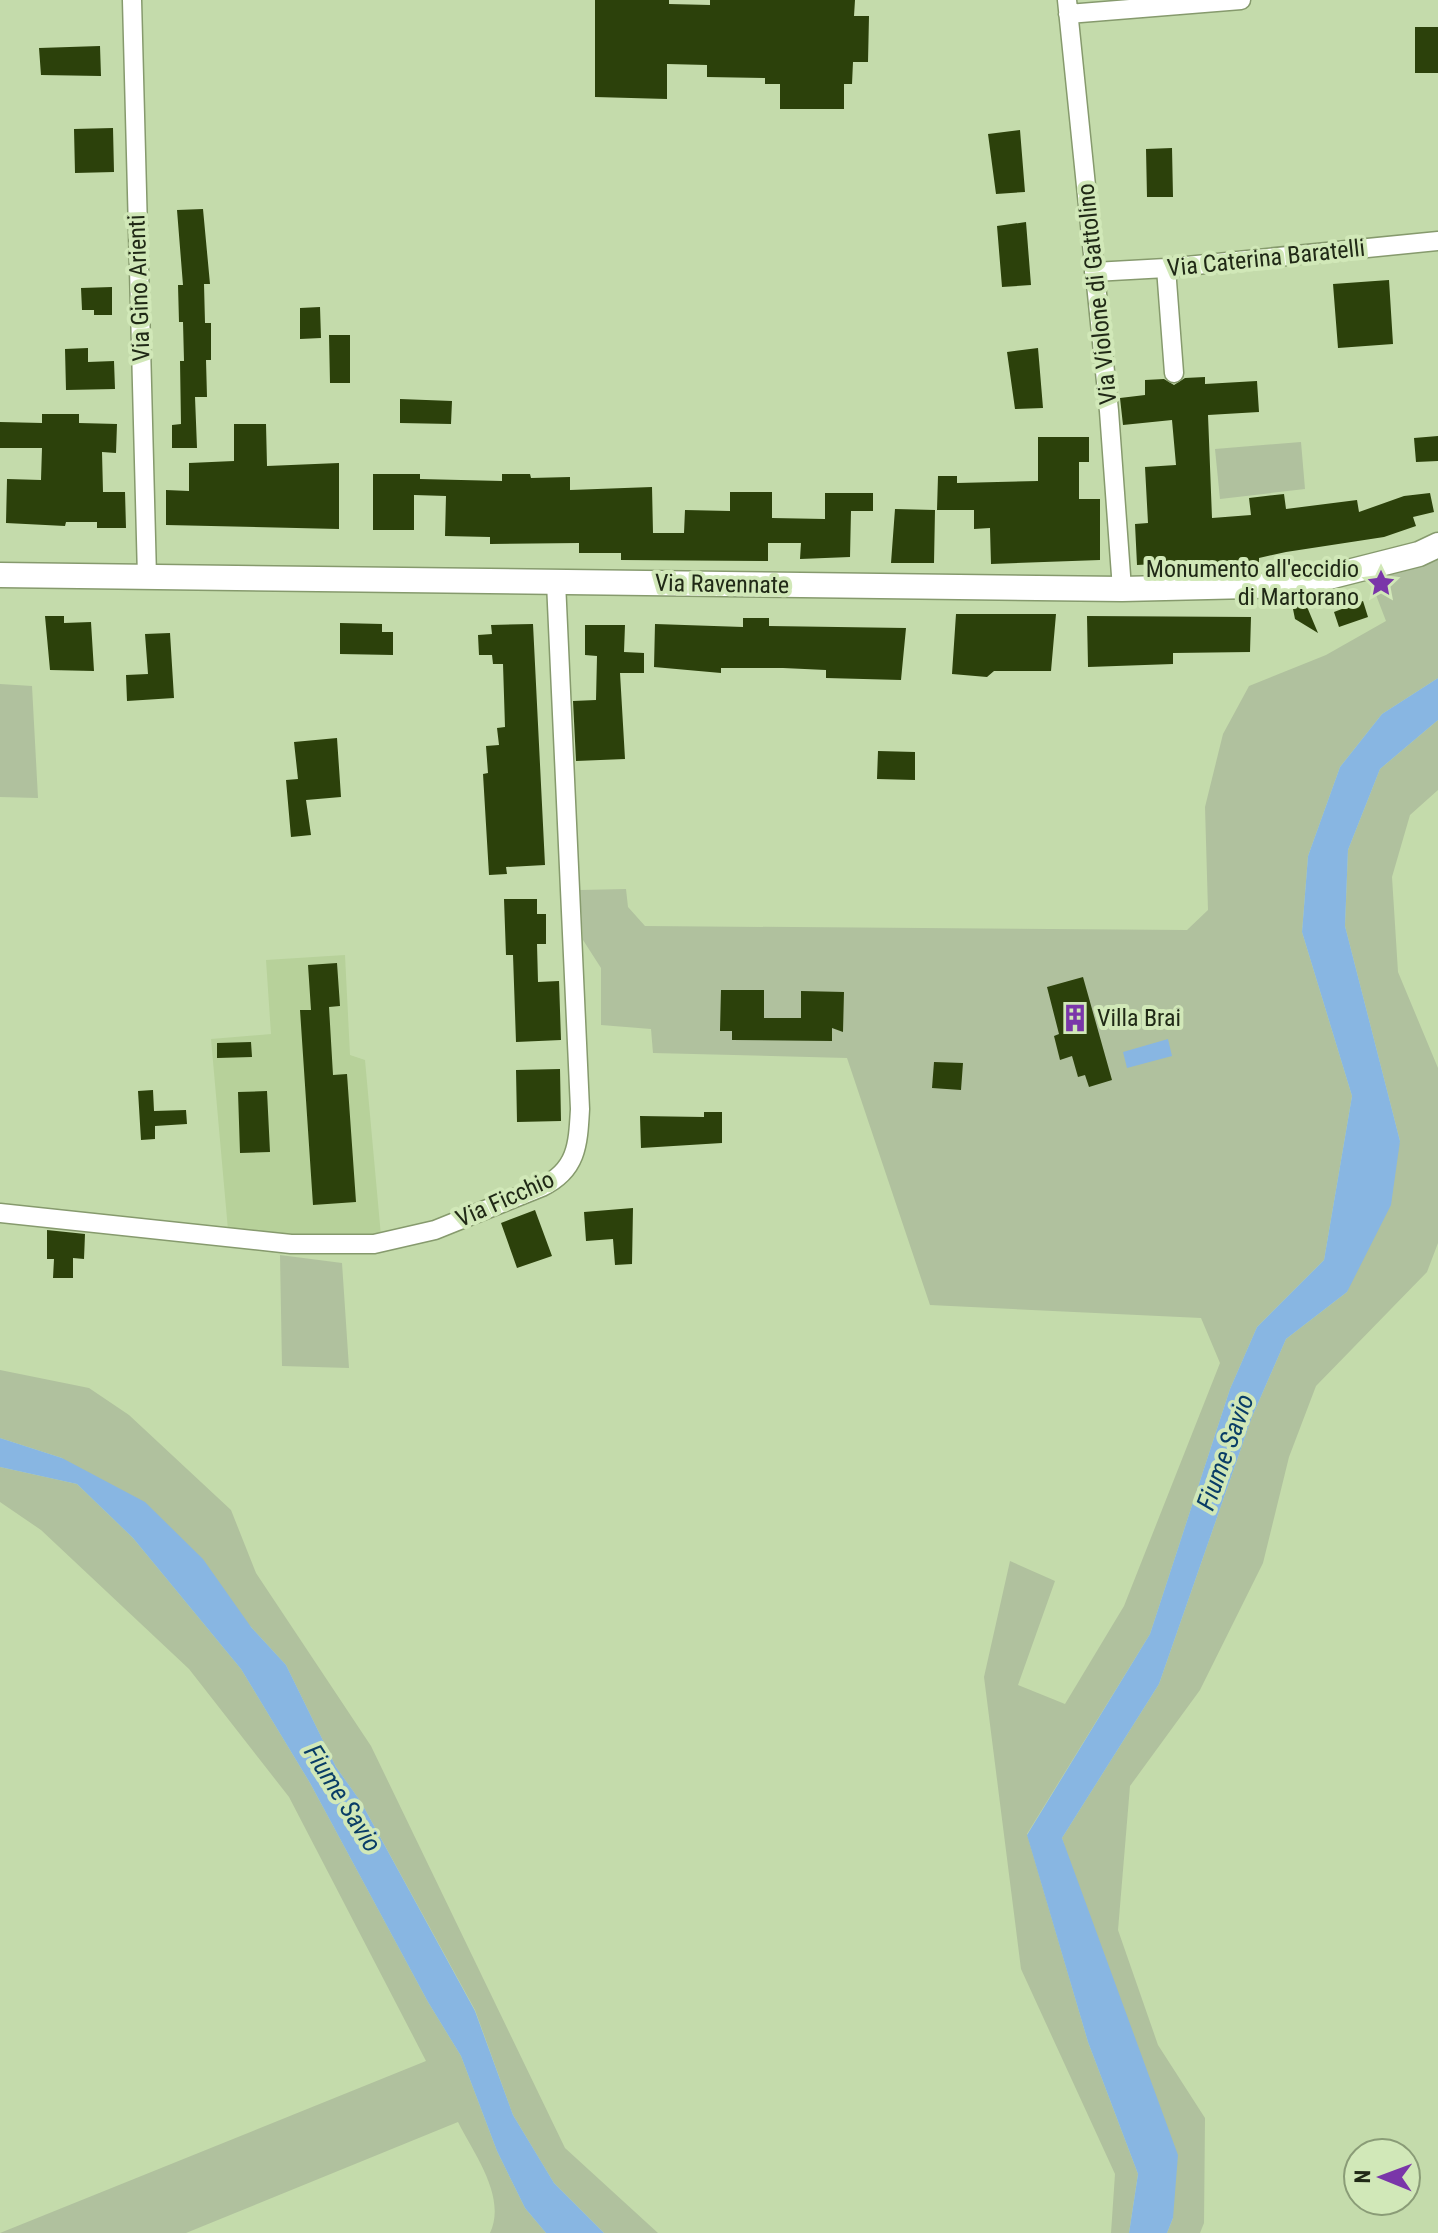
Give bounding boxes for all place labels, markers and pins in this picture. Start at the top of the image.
place label: Monumento all'eccidio di Martorano [1146,555,1359,611]
place icon: Monumento all'eccidio di Martorano [1366,568,1396,598]
building icon: Villa Brai [1060,1003,1090,1033]
place label: Villa Brai [1097,1004,1181,1032]

